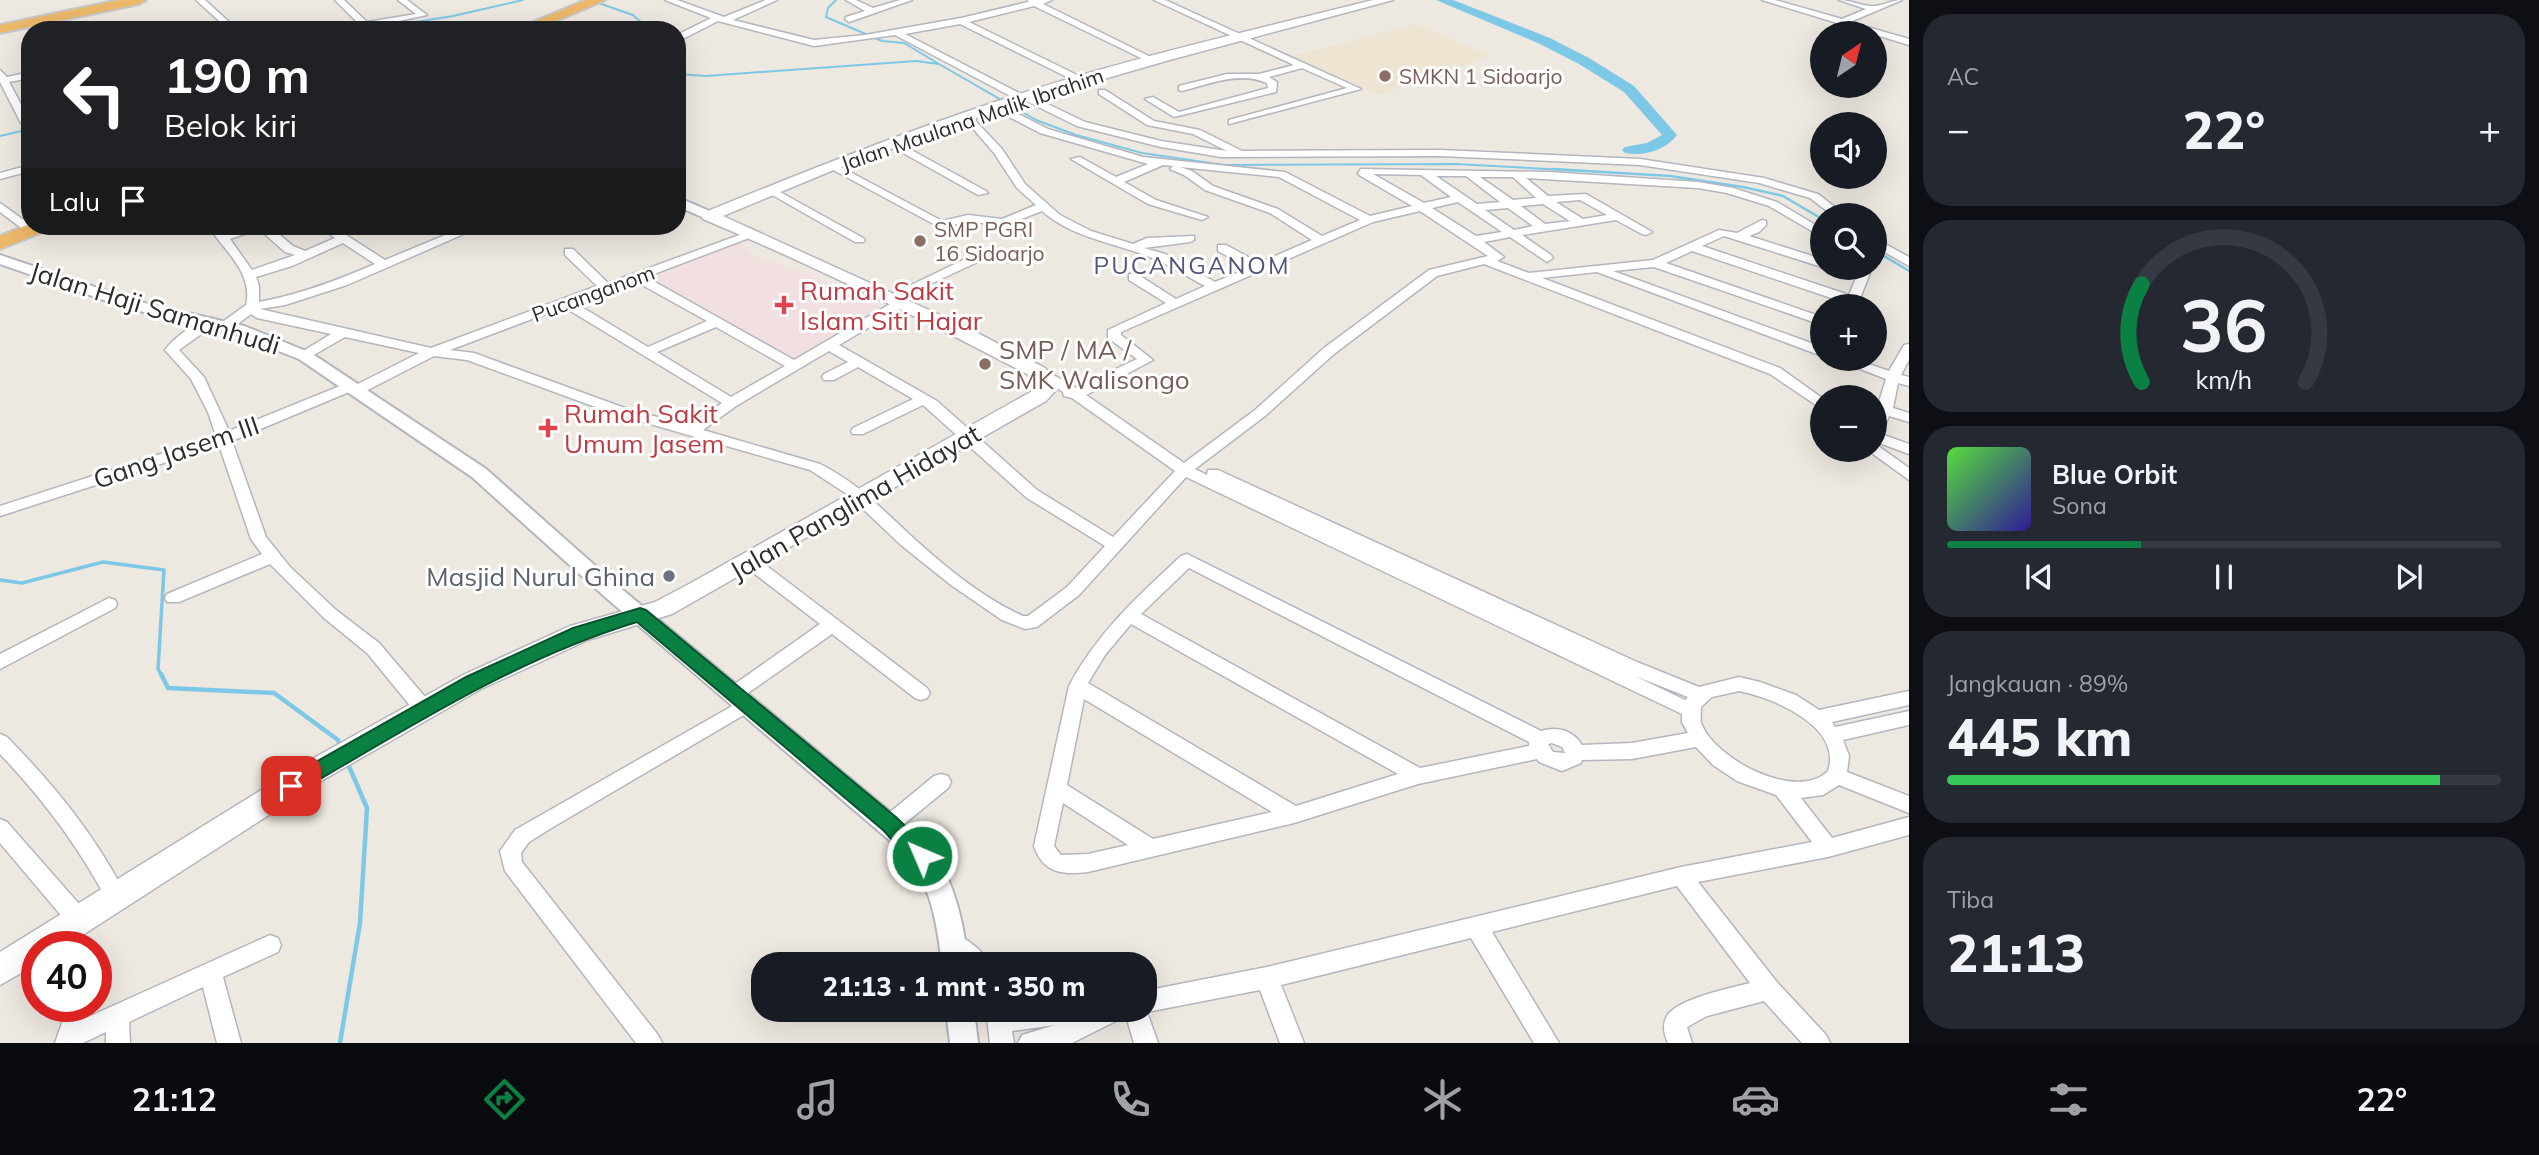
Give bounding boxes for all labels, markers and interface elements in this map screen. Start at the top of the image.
north arrow [1810,21,1886,98]
map controls [1810,21,1887,462]
text: 190 m [164,44,310,105]
icon: left [49,49,140,140]
street label: Jalan Maulana Malik Ibrahim [837,62,1107,176]
text: AC [1947,62,1979,91]
place label: SMKN 1 Sidoarjo [1399,63,1563,89]
marker: SMKN 1 Sidoarjo [1377,68,1393,84]
text: 22° [2183,97,2265,162]
text: Belok kiri [164,105,297,145]
text: − [1947,105,1970,153]
text: + [2478,105,2501,153]
button: sound [1810,112,1887,189]
icon: arrive [114,182,152,220]
text: Lalu [49,185,100,218]
button: search [1810,203,1887,280]
place label: SMP PGRI 16 Sidoarjo [934,216,1045,266]
marker: SMP PGRI 16 Sidoarjo [912,233,928,249]
district label: PUCANGANOM [1094,250,1290,280]
street label: Jalan Haji Samanhudi [26,254,284,362]
street label: Pucanganom [528,259,658,327]
place label: Rumah Sakit Islam Siti Hajar [800,274,983,337]
text: 36 [2180,279,2268,370]
button: + [1810,294,1887,371]
marker: Rumah Sakit Islam Siti Hajar [774,295,794,315]
place label: SMP / MA / SMK Walisongo [999,333,1190,396]
marker: SMP / MA / SMK Walisongo [977,356,993,372]
text: km/h [2196,363,2252,394]
button: − [1810,385,1887,462]
place label: Rumah Sakit Umum Jasem [564,397,724,460]
street label: Gang Jasem III [89,408,263,496]
street label: Jalan Panglima Hidayat [724,417,986,587]
marker: Rumah Sakit Umum Jasem [538,418,558,438]
text: Blue Orbit [2052,458,2177,491]
text: Sona [2052,491,2107,520]
icon: previous [2020,558,2058,596]
icon: pause [2205,558,2243,596]
icon: next [2390,558,2428,596]
place label: Masjid Nurul Ghina [426,560,655,593]
marker: Masjid Nurul Ghina [661,568,677,584]
text: Jangkauan · 89% [1947,669,2128,698]
text: 445 km [1947,704,2132,769]
pin [261,756,321,816]
icon: arrive [272,767,310,805]
position arrow [885,819,959,893]
text: Tiba [1947,885,1994,914]
text: 21:13 [1947,920,2085,985]
speed limit sign: 40 [21,931,112,1022]
text: 21:13 · 1 mnt · 350 m [823,970,1085,1003]
icon: directions [480,1075,529,1124]
icon: music [793,1075,842,1124]
icon: phone [1106,1075,1155,1124]
icon: climate [1418,1075,1467,1124]
icon: car [1731,1075,1780,1124]
icon: filters [2044,1075,2093,1124]
text: 21:12 [132,1079,217,1119]
text: 22° [2357,1079,2407,1119]

